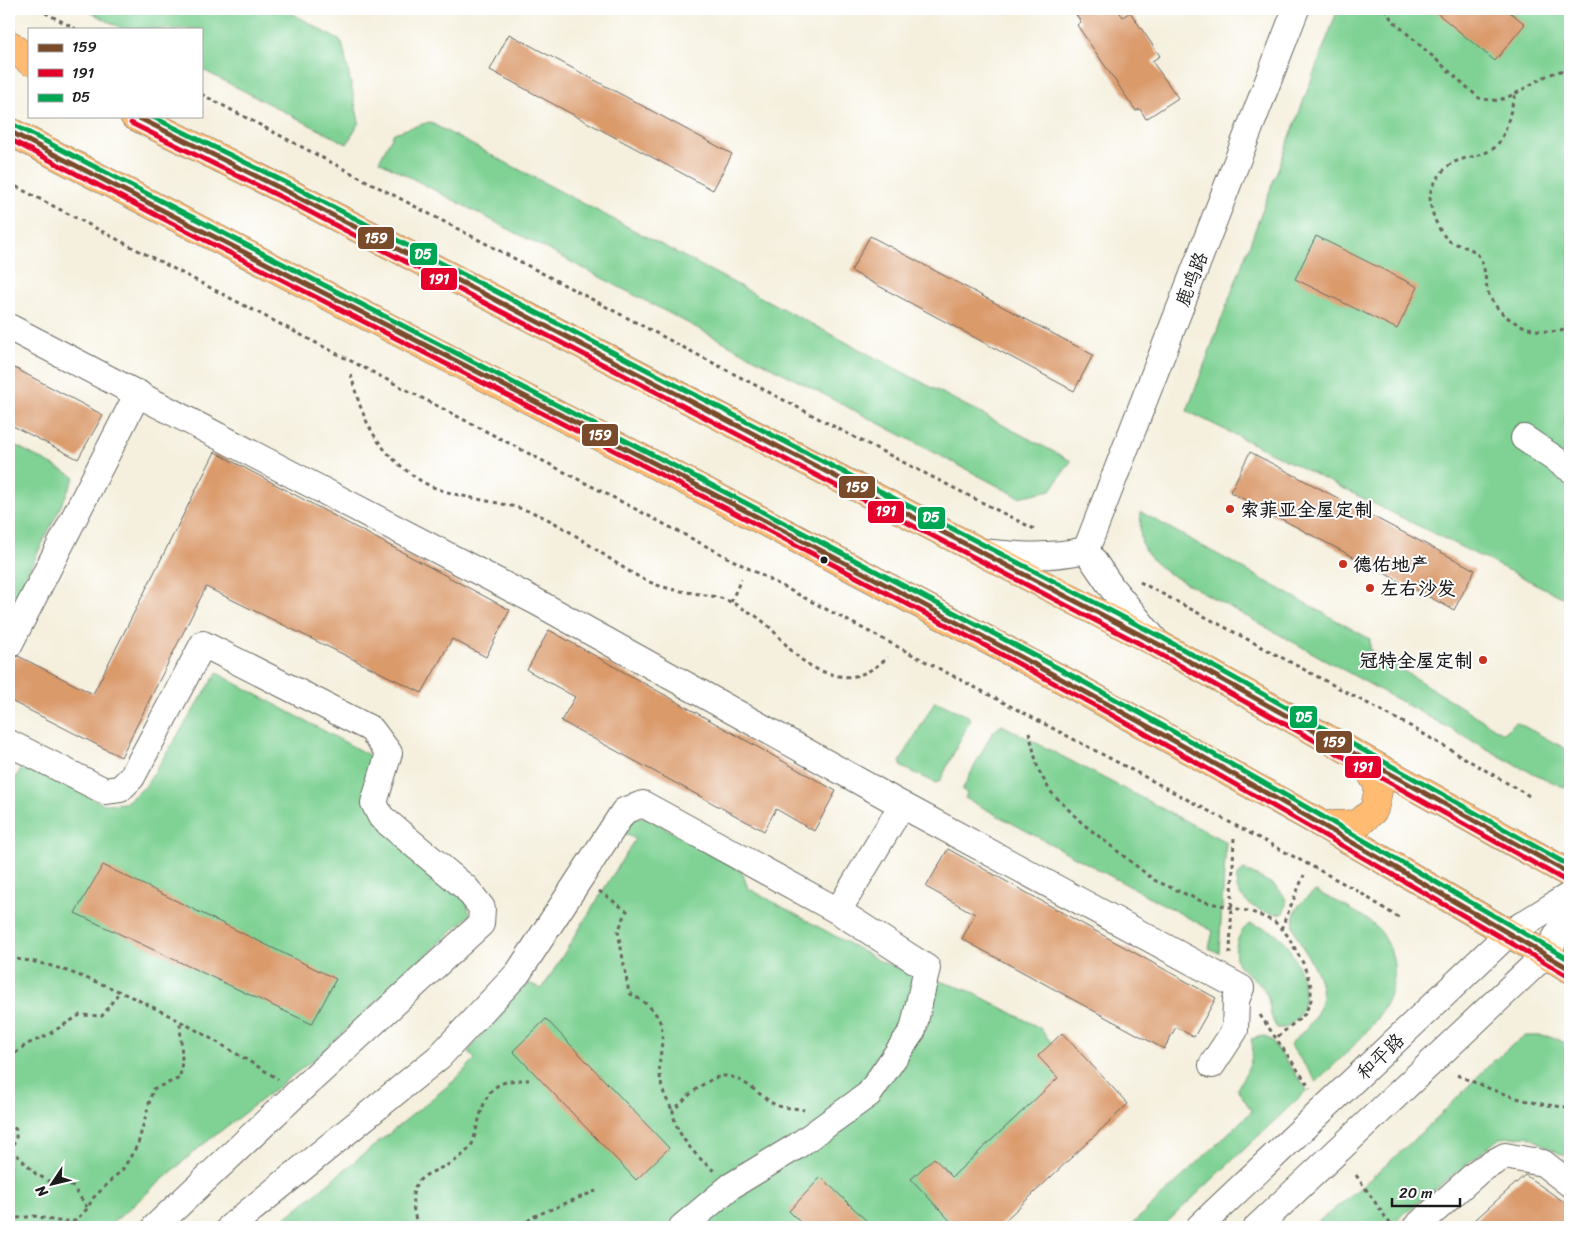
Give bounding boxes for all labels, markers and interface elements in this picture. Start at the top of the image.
legend [28,28,202,118]
text: 159 [72,34,97,60]
text: 191 [72,60,94,86]
text: D5 [72,84,90,110]
line badge: 159 [357,226,395,250]
text: 159 [364,226,388,251]
line badge: D5 [409,242,438,266]
text: D5 [415,242,432,267]
street label: 鹿鸣路 [1166,247,1217,312]
line badge: 191 [420,267,458,291]
text: 191 [429,267,449,292]
line badge: 159 [581,423,619,447]
text: 159 [588,423,612,448]
line badge: 159 [838,475,876,499]
text: 159 [845,475,869,500]
place label: 索菲亚全屋定制 [1240,493,1373,526]
text: 191 [876,499,896,524]
line badge: 191 [867,500,905,524]
marker: 索菲亚全屋定制 [1224,503,1236,515]
text: D5 [923,505,940,530]
line badge: D5 [917,506,946,530]
place label: 德佑地产 [1353,548,1429,581]
unlabelled marker [819,555,829,565]
marker: 德佑地产 [1337,558,1349,570]
place label: 左右沙发 [1380,572,1456,605]
marker: 左右沙发 [1364,582,1376,594]
place label: 冠特全屋定制 [1359,644,1473,677]
marker: 冠特全屋定制 [1477,654,1489,666]
line badge: D5 [1289,705,1318,729]
text: D5 [1296,705,1313,730]
line badge: 159 [1315,730,1353,754]
text: 159 [1322,730,1346,755]
line badge: 191 [1344,755,1382,779]
text: 191 [1353,755,1373,780]
street label: 和平路 [1348,1025,1412,1088]
north arrow [28,1158,78,1208]
scale bar [1392,1176,1459,1208]
text: N [29,1180,55,1203]
text: 20 m [1399,1180,1433,1206]

